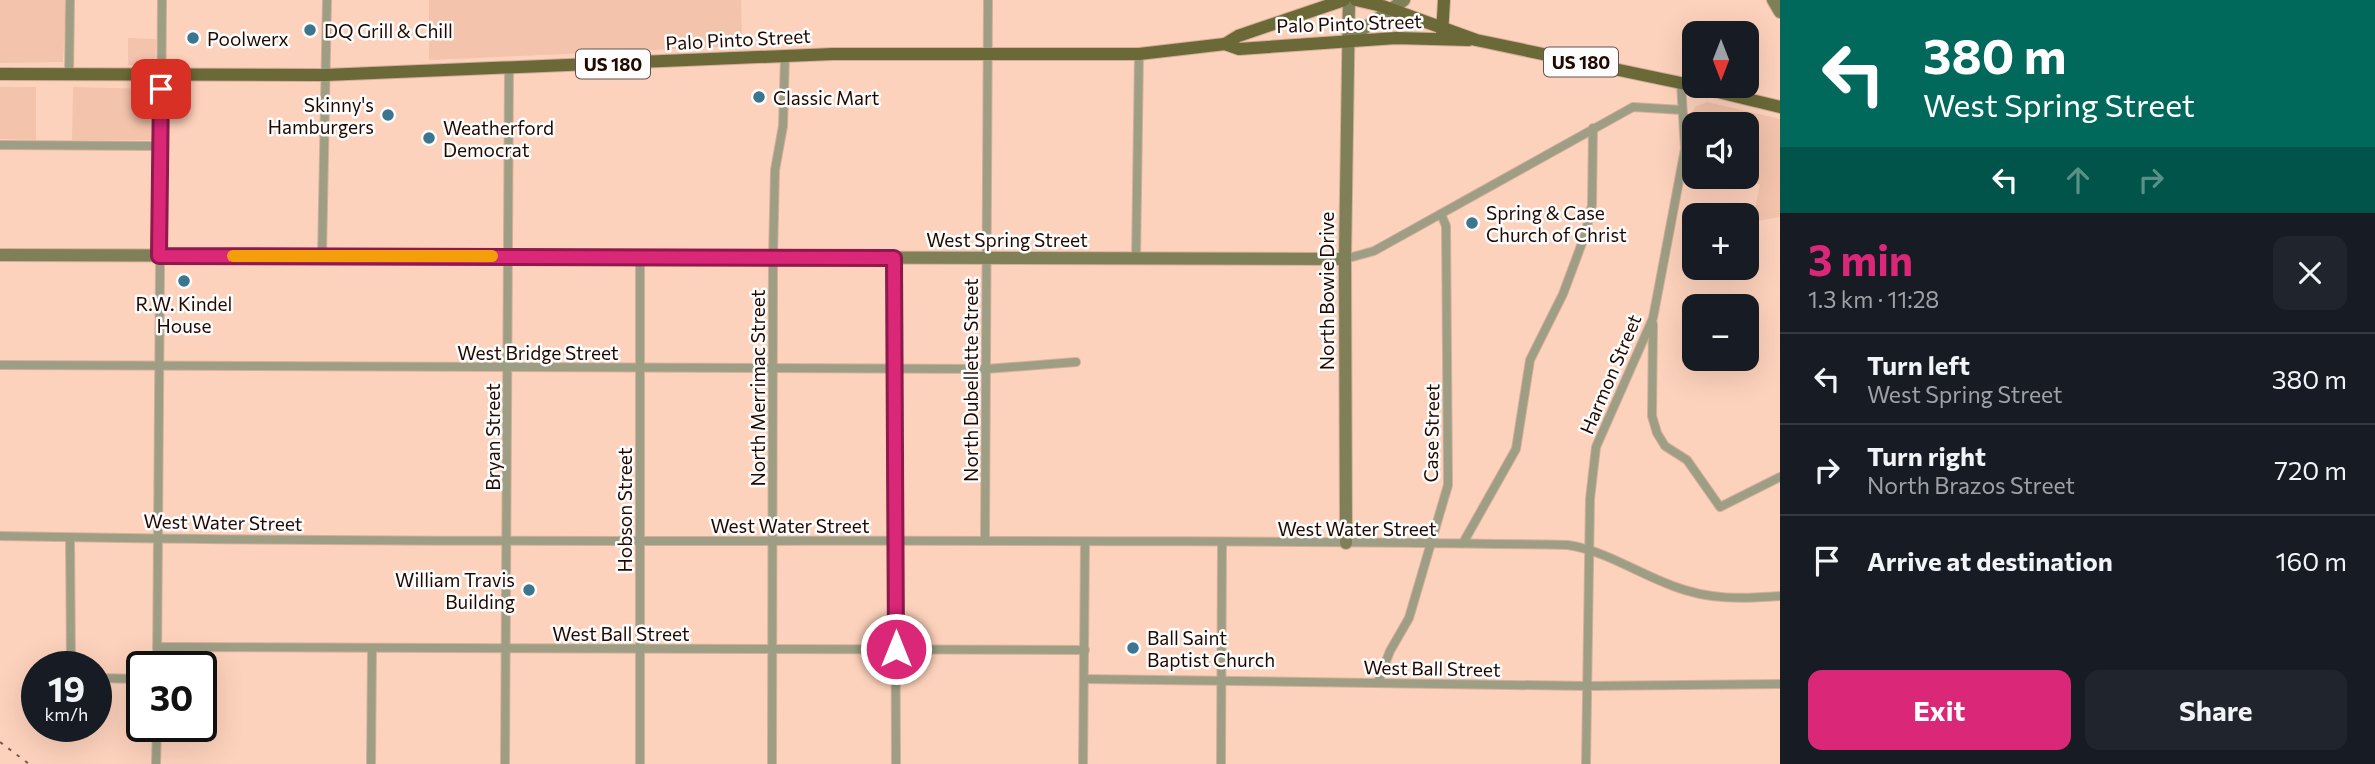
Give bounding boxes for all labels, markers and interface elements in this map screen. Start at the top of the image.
street label: Palo Pinto Street [1276,9,1422,37]
place label: DQ Grill & Chill [324,19,453,42]
north arrow [1682,21,1759,98]
map controls [1682,21,1759,371]
marker: DQ Grill & Chill [302,22,318,38]
street label: Palo Pinto Street [665,24,812,54]
text: 380 m [1923,24,2067,84]
place label: Poolwerx [207,27,289,50]
icon: left [1808,28,1899,119]
marker: Poolwerx [185,30,201,46]
road number: US 180 [1544,48,1618,76]
road number: US 180 [576,50,650,78]
pin [131,59,191,119]
icon: arrive [142,70,180,108]
text: West Spring Street [1923,84,2195,124]
place label: Classic Mart [773,86,879,109]
marker: Classic Mart [751,89,767,105]
place label: Skinny's Hamburgers [268,93,374,138]
marker: Skinny's Hamburgers [380,107,396,123]
button: sound [1682,112,1759,189]
place label: Weatherford Democrat [443,116,554,161]
marker: Weatherford Democrat [421,130,437,146]
icon: left [1986,161,2024,199]
icon: ahead [2059,161,2097,199]
icon: right [2132,161,2170,199]
place label: Spring & Case Church of Christ [1486,201,1627,246]
button: + [1682,203,1759,280]
street label: North Bowie Drive [1315,212,1338,370]
marker: Spring & Case Church of Christ [1464,215,1480,231]
street label: West Spring Street [926,228,1088,251]
text: 3 min [1808,233,1913,285]
button: close [2273,236,2347,310]
marker: R.W. Kindel House [176,273,192,289]
street label: North Dubellette Street [959,278,982,482]
text: 1.3 km · 11:28 [1808,285,1939,313]
street label: North Merrimac Street [746,289,769,487]
place label: R.W. Kindel House [136,292,232,337]
button: − [1682,294,1759,371]
street label: Harmon Street [1574,310,1646,437]
street label: West Bridge Street [457,341,619,364]
text: Turn left [1867,349,1970,380]
icon: left [1808,360,1846,398]
text: 380 m [2272,363,2347,394]
text: West Spring Street [1867,380,2062,408]
street label: Bryan Street [481,383,504,491]
street label: Case Street [1419,383,1443,483]
text: Turn right [1867,440,1986,471]
street label: Hobson Street [613,447,636,572]
icon: right [1808,451,1846,489]
text: 720 m [2274,454,2347,485]
text: North Brazos Street [1867,471,2075,499]
street label: West Water Street [143,509,303,535]
street label: West Water Street [710,514,870,537]
street label: West Water Street [1277,517,1437,540]
icon: arrive [1808,542,1846,580]
text: Arrive at destination [1867,545,2113,576]
text: 160 m [2275,545,2347,576]
place label: William Travis Building [395,568,515,613]
marker: William Travis Building [521,582,537,598]
position arrow [859,612,933,686]
street label: West Ball Street [552,622,690,645]
place label: Ball Saint Baptist Church [1147,626,1275,671]
marker: Ball Saint Baptist Church [1125,640,1141,656]
speed limit sign: 30 [126,651,217,742]
street label: West Ball Street [1363,655,1501,681]
text: 19 [48,666,85,709]
button: Exit [1808,670,2071,750]
button: Share [2085,670,2347,750]
text: km/h [45,703,88,725]

